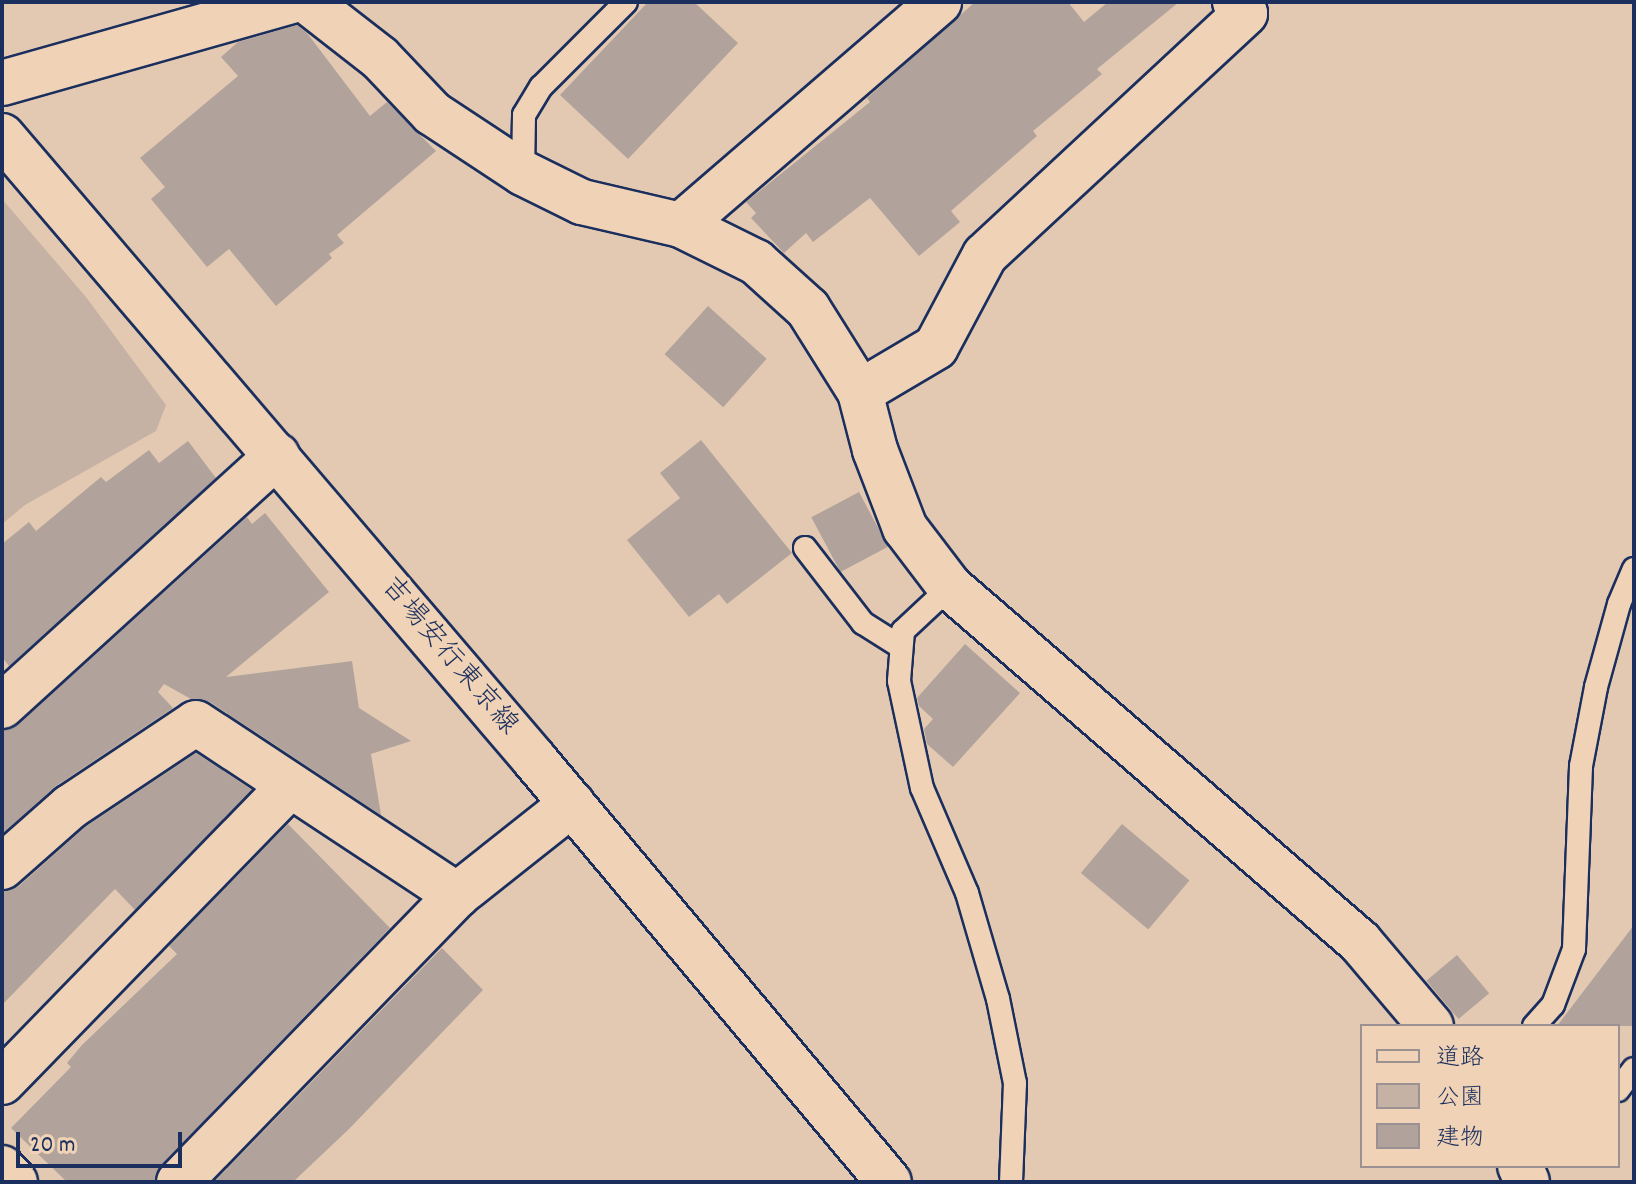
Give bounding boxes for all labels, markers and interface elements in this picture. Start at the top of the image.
street label: 吉場安行東京線 [372,571,524,743]
legend [1360,1024,1620,1168]
text: 道路 [1436,1042,1484,1076]
text: 公園 [1436,1082,1484,1116]
scale bar [20,1116,186,1166]
text: 建物 [1436,1122,1484,1156]
text: 20 m [30,1129,76,1163]

